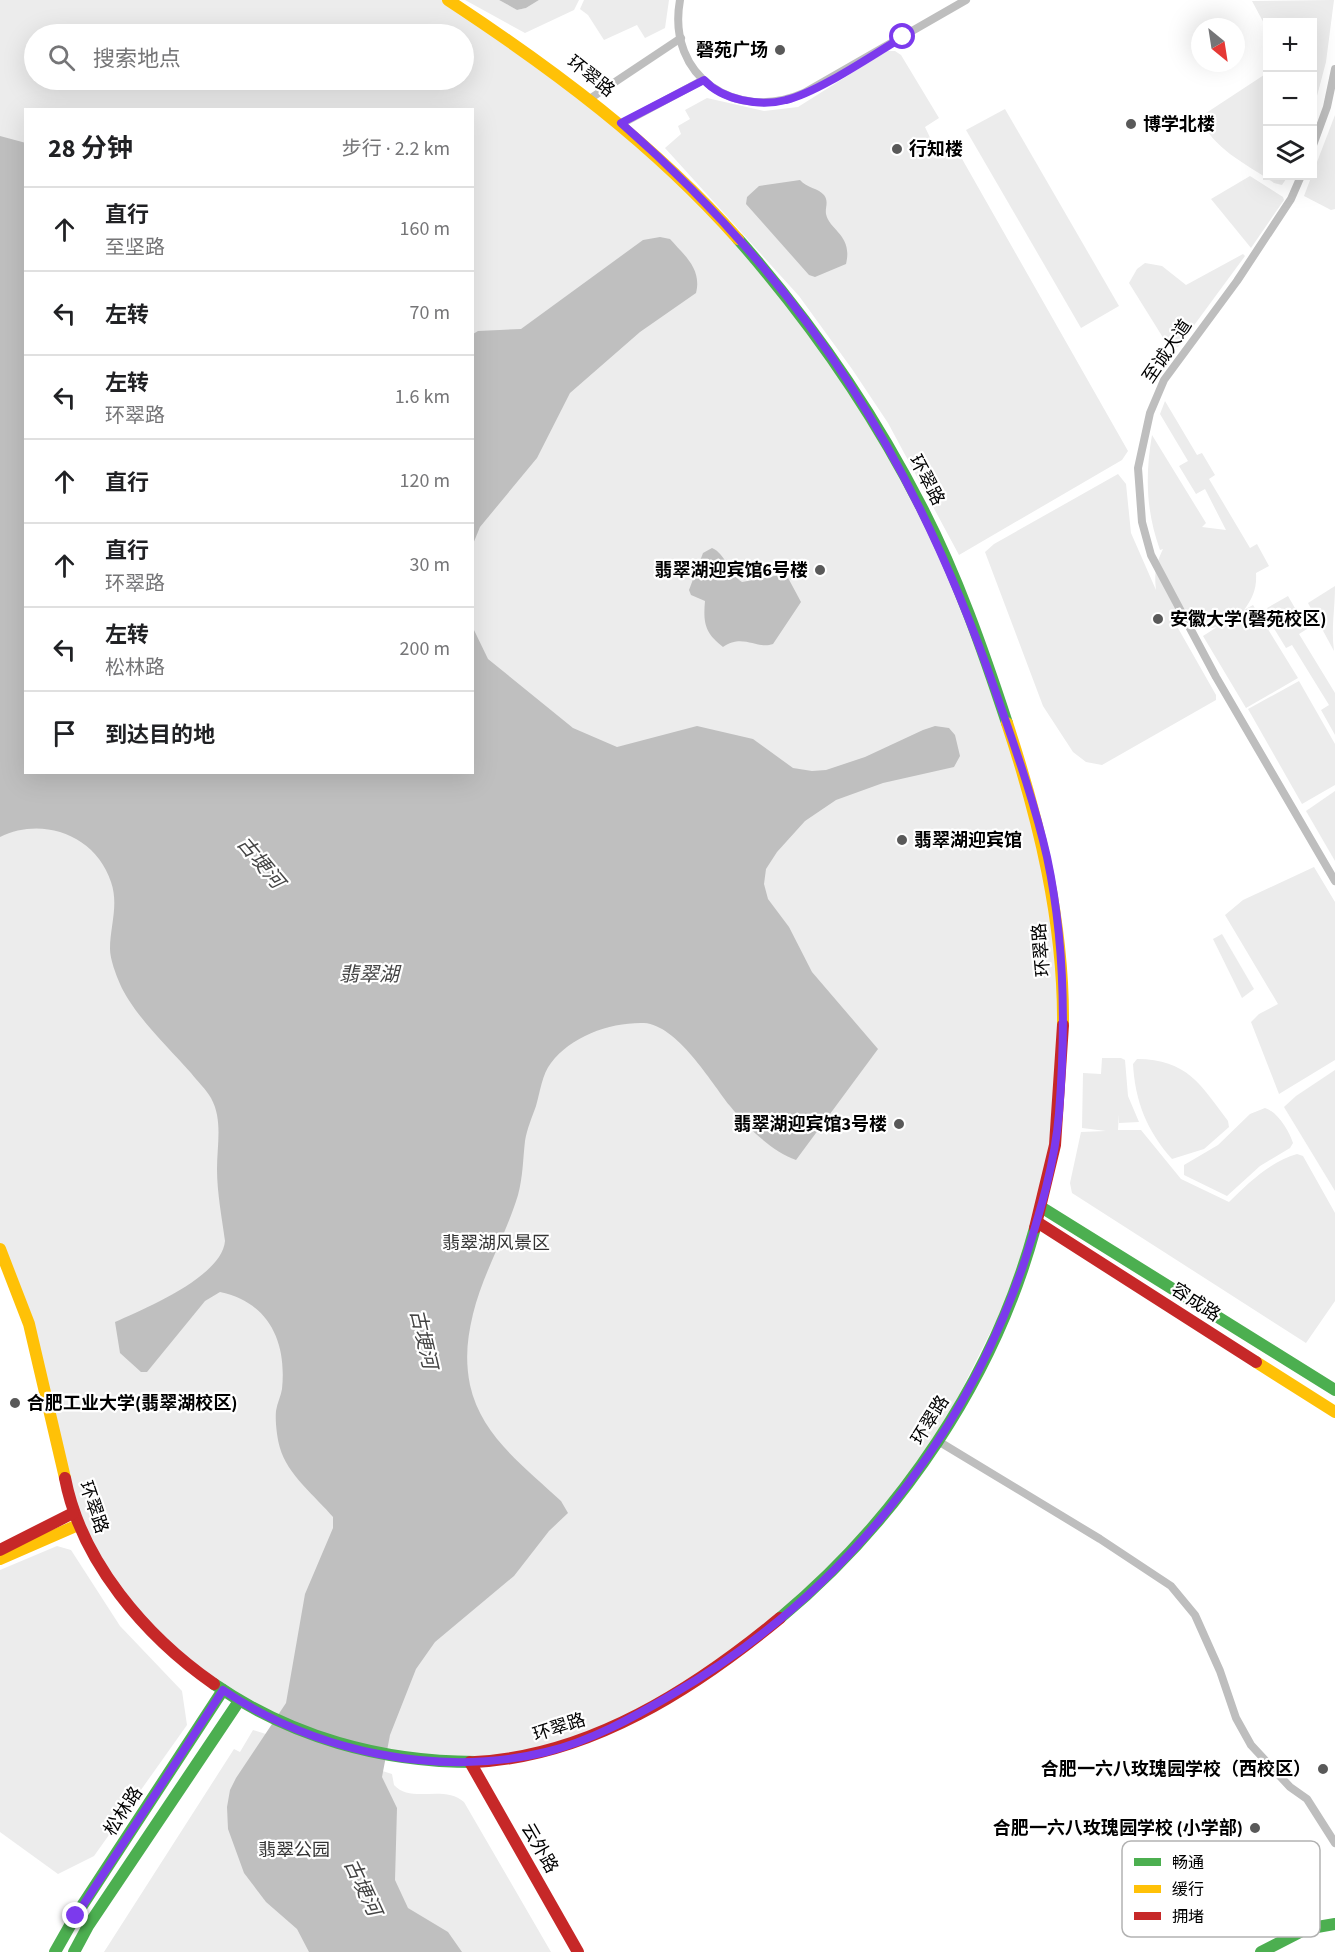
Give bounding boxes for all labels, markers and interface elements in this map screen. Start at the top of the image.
north arrow [1191,18,1245,72]
map controls [1263,18,1317,180]
button: + [1263,18,1317,72]
route start [889,23,915,49]
search box [24,24,474,90]
place label: 磬苑广场 [696,38,768,63]
icon: search [45,41,78,74]
text: 搜索地点 [93,43,181,75]
marker: 磬苑广场 [773,43,787,57]
street label: 环翠路 [562,50,620,103]
button: − [1263,72,1317,126]
place label: 博学北楼 [1143,112,1215,137]
marker: 博学北楼 [1124,117,1138,131]
button: layers [1263,126,1317,180]
text: 28 分钟 [48,130,133,167]
text: 步行 · 2.2 km [342,135,450,163]
place label: 行知楼 [909,137,963,162]
marker: 行知楼 [890,142,904,156]
text: 直行 [105,199,149,231]
icon: ahead [48,213,81,246]
text: 160 m [400,215,450,243]
text: 至坚路 [105,234,165,262]
icon: left [48,297,81,330]
text: 左转 [105,299,149,331]
text: 70 m [410,299,450,327]
street label: 至诚大道 [1137,314,1198,388]
text: 左转 [105,367,149,399]
icon: left [48,381,81,414]
text: 1.6 km [395,383,450,411]
text: 环翠路 [105,402,165,430]
street label: 环翠路 [903,451,950,510]
icon: ahead [48,465,81,498]
text: 直行 [105,467,149,499]
text: 120 m [400,467,450,495]
text: 直行 [105,535,149,567]
icon: ahead [48,549,81,582]
text: 30 m [410,551,450,579]
place label: 翡翠湖迎宾馆6号楼 [654,558,808,583]
marker: 翡翠湖迎宾馆6号楼 [813,563,827,577]
text: 环翠路 [105,570,165,598]
place label: 安徽大学(磬苑校区) [1170,607,1326,632]
marker: 安徽大学(磬苑校区) [1151,612,1165,626]
text: 左转 [105,619,149,651]
icon: left [48,633,81,666]
text: 200 m [400,635,450,663]
text: 松林路 [105,654,165,682]
icon: arrive [48,717,81,750]
text: 到达目的地 [105,719,215,751]
place label: 翡翠湖迎宾馆 [914,828,1022,853]
water label: 古埂河 [230,831,293,898]
marker: 翡翠湖迎宾馆 [895,833,909,847]
street label: 环翠路 [1027,922,1056,978]
water label: 翡翠湖 [339,961,402,989]
place label: 翡翠湖迎宾馆3号楼 [733,1112,887,1137]
marker: 翡翠湖迎宾馆3号楼 [892,1117,906,1131]
park label: 翡翠湖风景区 [442,1231,550,1256]
street label: 容成路 [1166,1277,1225,1328]
water label: 古埂河 [403,1307,444,1376]
place label: 合肥工业大学(翡翠湖校区) [27,1391,237,1416]
street label: 环翠路 [906,1391,955,1450]
marker: 合肥工业大学(翡翠湖校区) [8,1396,22,1410]
street label: 环翠路 [73,1478,114,1537]
street label: 环翠路 [530,1707,589,1748]
place label: 合肥一六八玫瑰园学校（西校区） [1041,1757,1311,1782]
marker: 合肥一六八玫瑰园学校（西校区） [1316,1762,1330,1776]
street label: 松林路 [98,1782,149,1841]
place label: 合肥一六八玫瑰园学校 (小学部) [993,1816,1243,1841]
street label: 云外路 [515,1819,564,1878]
marker: 合肥一六八玫瑰园学校 (小学部) [1248,1821,1262,1835]
park label: 翡翠公园 [258,1838,330,1863]
legend [1122,1841,1320,1937]
text: 畅通 [1172,1852,1204,1874]
water label: 古埂河 [337,1854,389,1924]
text: 缓行 [1172,1879,1204,1901]
route end [62,1902,88,1928]
text: 拥堵 [1172,1906,1204,1928]

